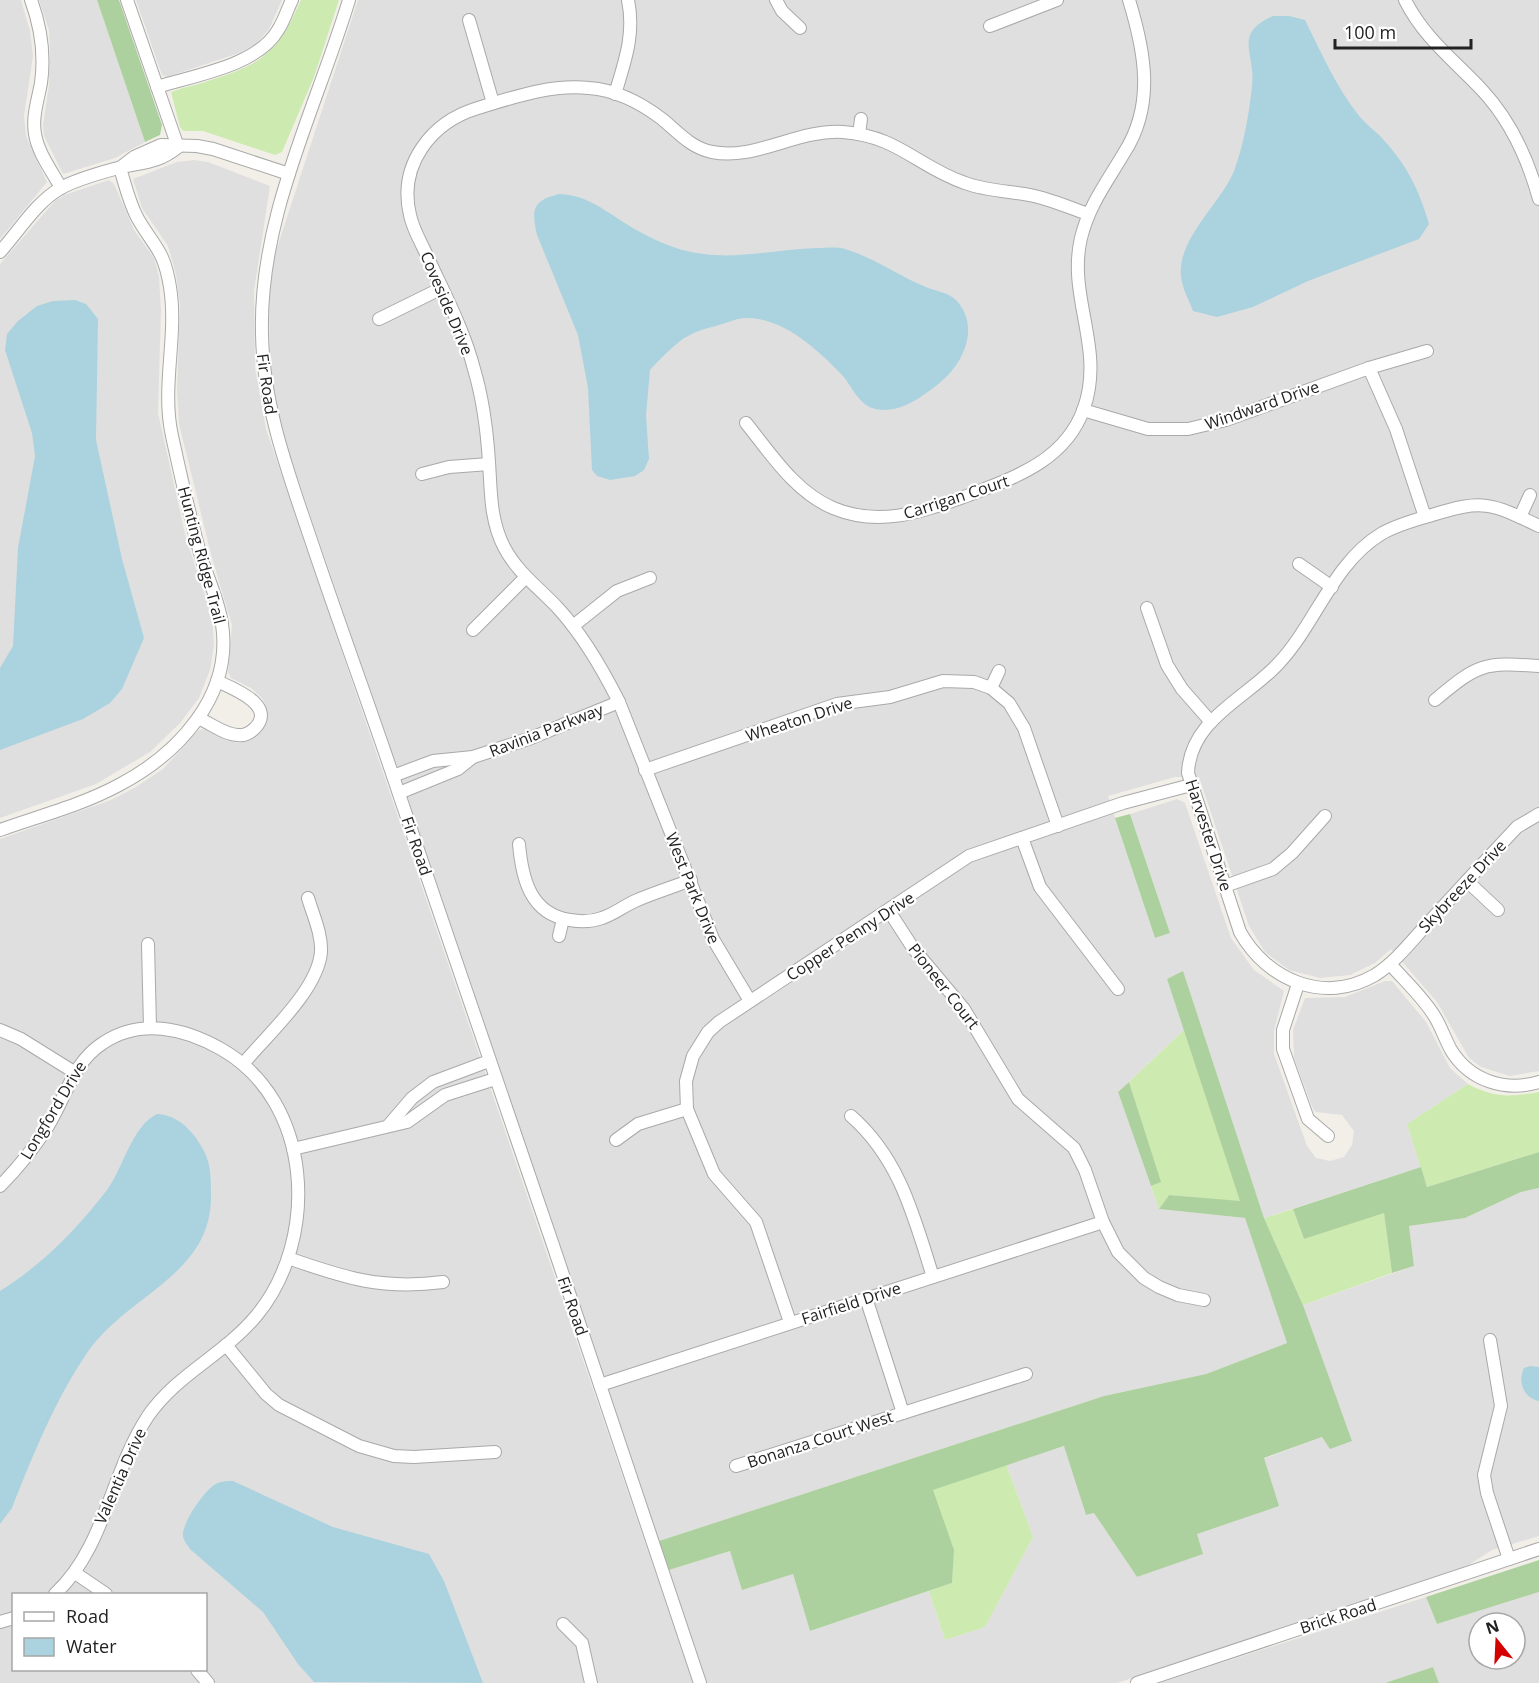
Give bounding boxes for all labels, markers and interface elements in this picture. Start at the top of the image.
scale bar [1335,12,1472,50]
text: 100 m [1344,20,1396,44]
street label: Coveside Drive [415,248,479,358]
street label: Fir Road [252,352,282,416]
street label: Windward Drive [1202,375,1322,435]
street label: Carrigan Court [901,470,1012,524]
street label: Hunting Ridge Trail [173,484,231,626]
street label: Wheaton Drive [743,691,855,747]
street label: Ravinia Parkway [486,698,607,762]
street label: Harvester Drive [1181,776,1237,894]
street label: Fir Road [397,813,437,879]
street label: West Park Drive [661,829,725,947]
street label: Skybreeze Drive [1413,835,1511,937]
street label: Copper Penny Drive [782,886,918,986]
street label: Pioneer Court [903,938,985,1034]
street label: Longford Drive [15,1057,91,1163]
street label: Fir Road [553,1273,593,1339]
street label: Fairfield Drive [798,1277,904,1329]
street label: Bonanza Court West [744,1405,896,1473]
street label: Valentia Drive [89,1424,151,1528]
legend [12,1593,207,1671]
street label: Brick Road [1297,1593,1379,1639]
text: Road [66,1604,109,1628]
north arrow [1467,1611,1527,1671]
text: N [1483,1614,1502,1639]
text: Water [66,1634,117,1658]

